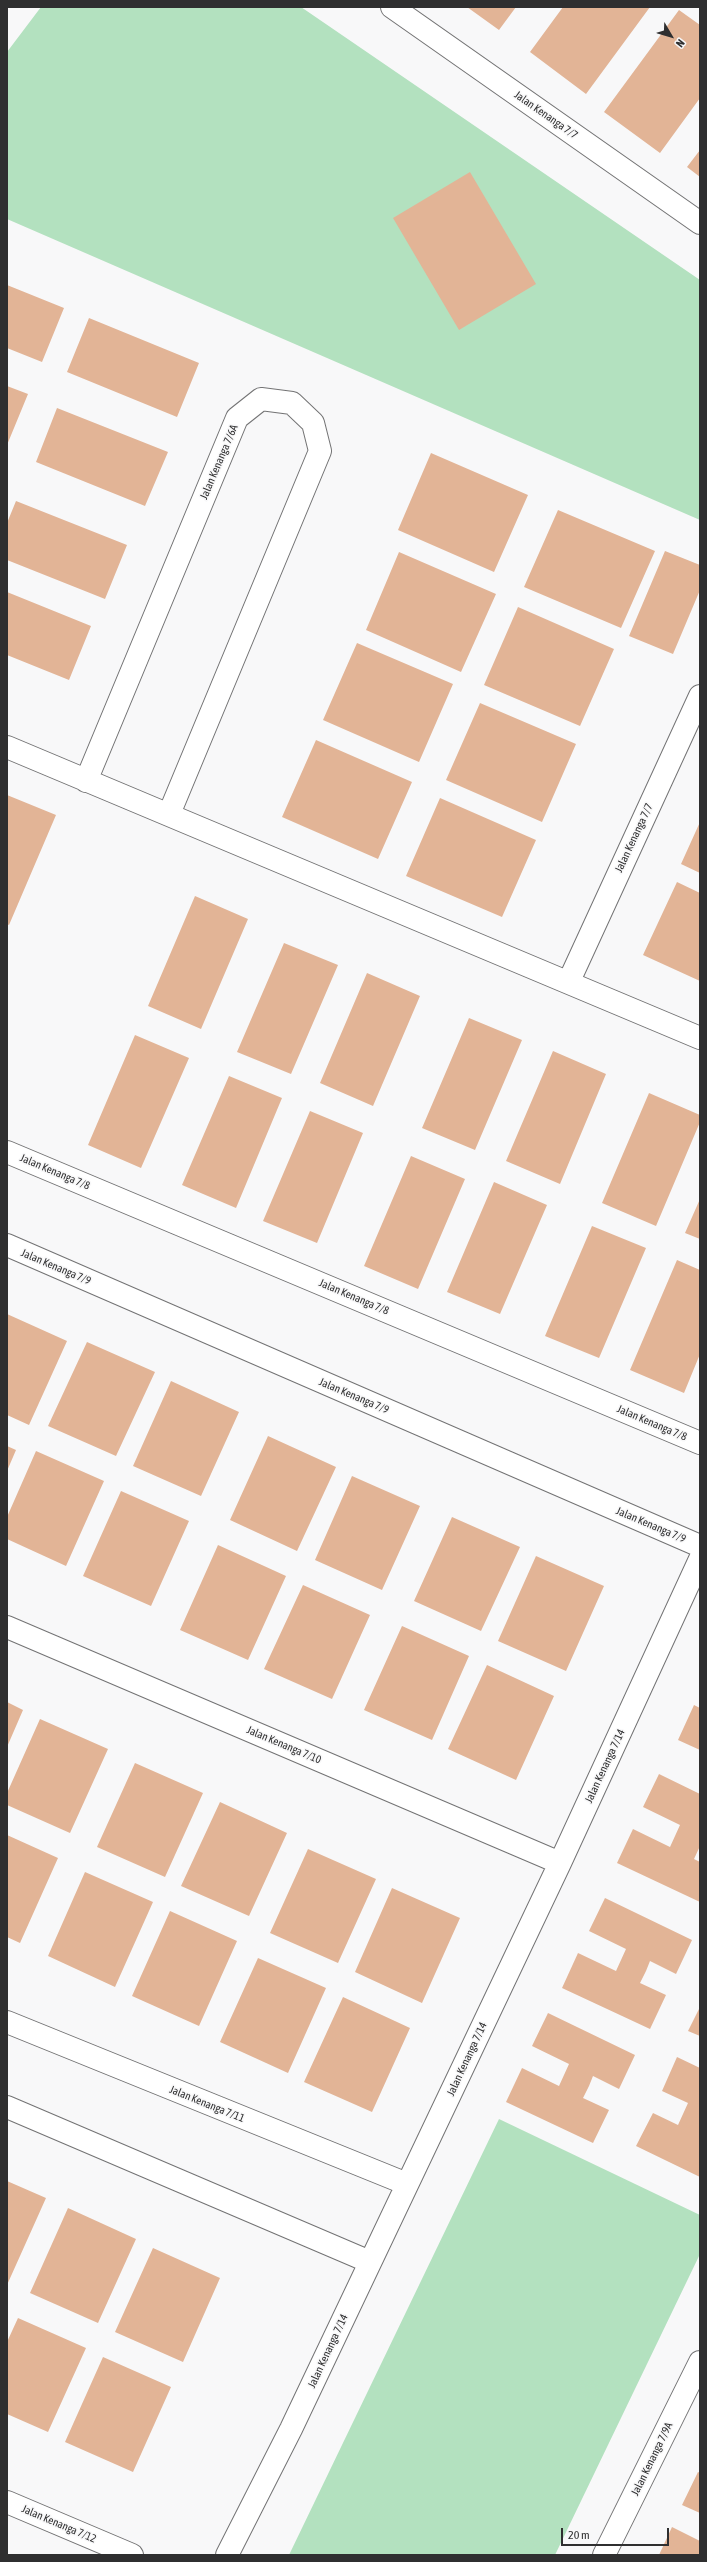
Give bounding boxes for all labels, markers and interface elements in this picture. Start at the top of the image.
north arrow [651,16,691,56]
text: N [674,37,687,50]
street label: Jalan Kenanga 7/7 [512,88,580,142]
street label: Jalan Kenanga 7/6A [197,423,241,501]
street label: Jalan Kenanga 7/7 [612,801,656,875]
street label: Jalan Kenanga 7/8 [18,1151,92,1193]
street label: Jalan Kenanga 7/9 [19,1246,93,1288]
street label: Jalan Kenanga 7/8 [317,1276,391,1318]
street label: Jalan Kenanga 7/9 [317,1375,391,1417]
street label: Jalan Kenanga 7/8 [615,1402,689,1444]
street label: Jalan Kenanga 7/9 [614,1504,688,1546]
street label: Jalan Kenanga 7/10 [245,1723,323,1767]
street label: Jalan Kenanga 7/14 [582,1727,628,1805]
street label: Jalan Kenanga 7/14 [444,2020,490,2098]
street label: Jalan Kenanga 7/11 [168,2083,246,2125]
street label: Jalan Kenanga 7/14 [305,2312,351,2390]
street label: Jalan Kenanga 7/9A [629,2420,675,2498]
street label: Jalan Kenanga 7/12 [20,2502,98,2546]
scale bar [563,2520,671,2546]
text: 20 m [568,2528,590,2542]

